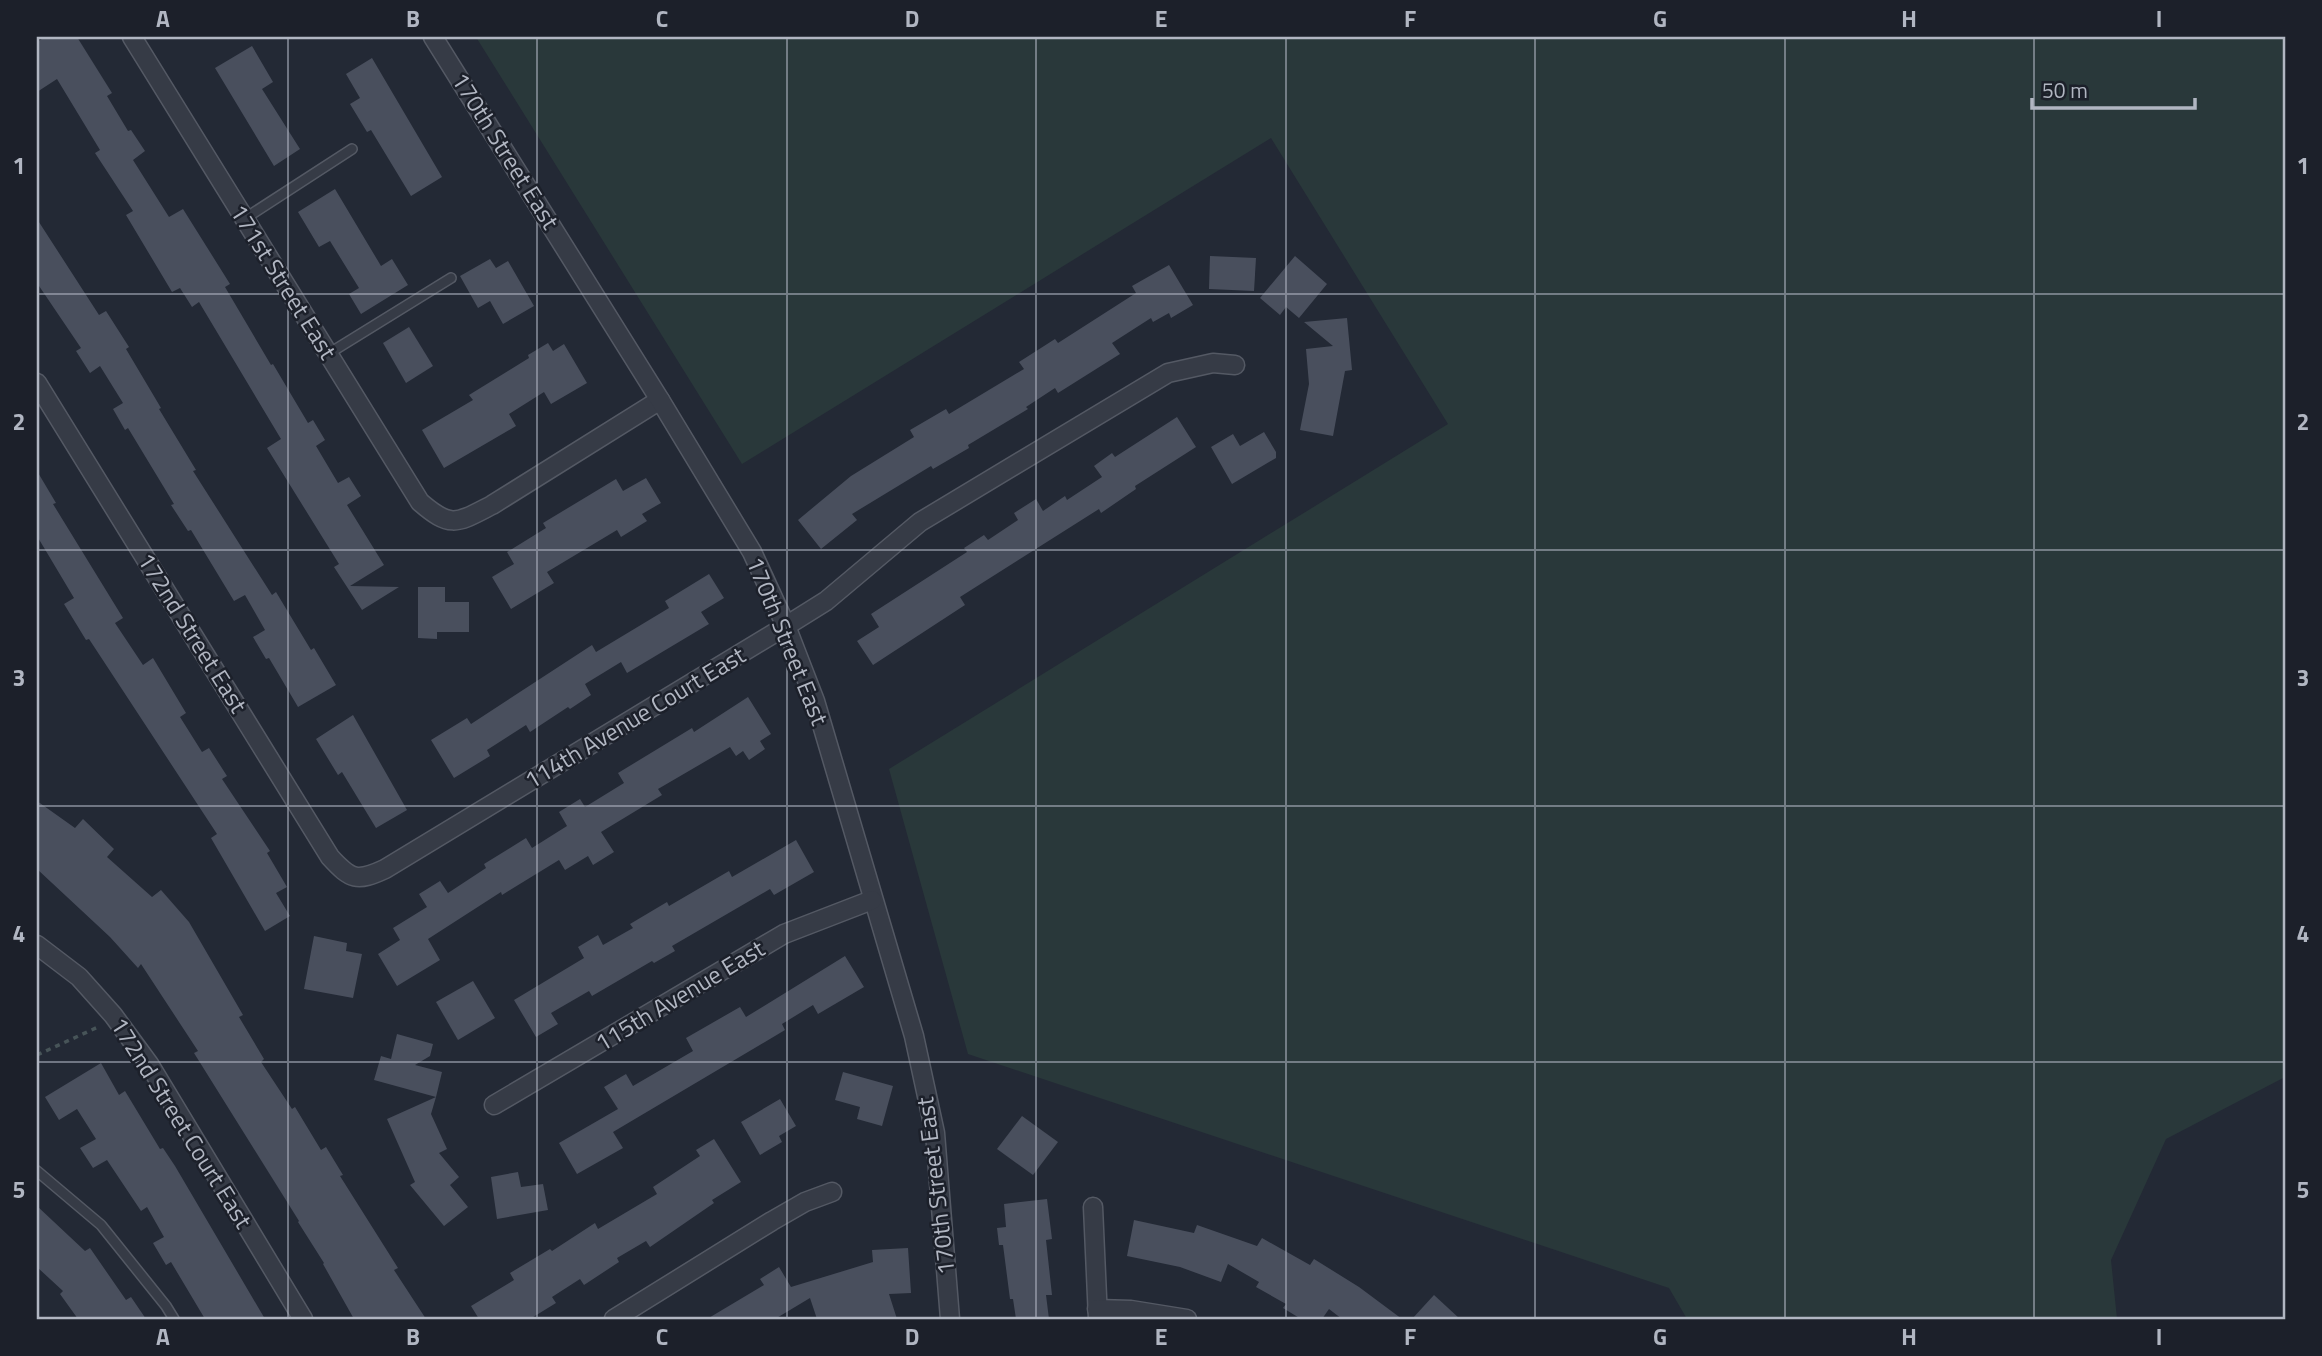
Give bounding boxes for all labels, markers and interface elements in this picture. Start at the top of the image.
text: A [156,1,170,36]
text: B [406,1,420,36]
text: C [656,1,668,36]
text: D [905,1,919,36]
text: E [1155,1,1167,36]
text: F [1404,1,1416,36]
text: G [1653,1,1667,36]
text: H [1901,1,1917,36]
text: I [2156,1,2162,36]
street label: 170th Street East [443,65,569,236]
scale bar [2032,66,2194,110]
text: 50 m [2042,74,2088,106]
text: 1 [13,148,25,183]
text: 1 [2297,148,2309,183]
street label: 171st Street East [222,197,346,367]
text: 2 [13,404,25,439]
text: 2 [2297,404,2309,439]
street label: 172nd Street East [129,545,257,720]
street label: 170th Street East [738,551,838,731]
street label: 114th Avenue Court East [517,636,752,798]
text: 3 [13,660,25,695]
text: 3 [2297,660,2309,695]
text: 4 [13,916,25,951]
text: 4 [2297,916,2309,951]
street label: 115th Avenue East [588,930,772,1060]
street label: 172nd Street Court East [102,1010,262,1236]
street label: 170th Street East [906,1095,964,1277]
text: 5 [13,1172,25,1207]
text: 5 [2297,1172,2309,1207]
text: A [156,1319,170,1354]
text: B [406,1319,420,1354]
text: C [656,1319,668,1354]
text: D [905,1319,919,1354]
text: E [1155,1319,1167,1354]
text: F [1404,1319,1416,1354]
text: G [1653,1319,1667,1354]
text: H [1901,1319,1917,1354]
text: I [2156,1319,2162,1354]

